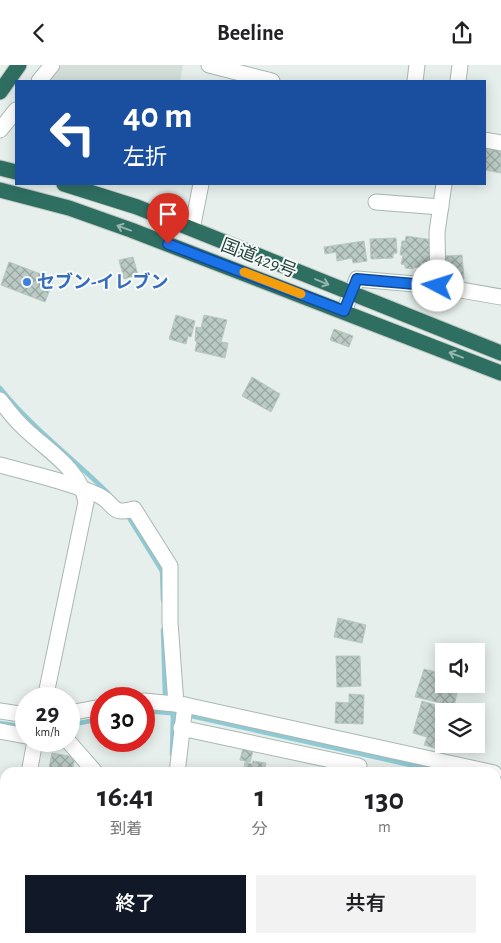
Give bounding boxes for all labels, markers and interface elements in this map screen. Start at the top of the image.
icon: back [25,19,53,47]
icon: share [448,19,476,47]
text: Beeline [217,22,284,44]
text: 40 m [123,99,192,134]
icon: left [40,100,105,165]
text: 左折 [123,146,167,168]
pin [147,193,189,244]
icon: arrive [154,200,182,228]
one-way arrow [117,223,132,232]
street label: 国道429号 [218,234,300,282]
position arrow [411,259,463,311]
place label: セブン-イレブン [37,272,168,292]
marker: セブン-イレブン [21,276,33,288]
one-way arrow [314,278,329,287]
one-way arrow [448,350,464,359]
map controls [435,643,485,753]
button: sound [435,643,485,693]
speed limit sign: 30 [90,687,155,752]
text: 29 [36,701,59,726]
button: layers [435,703,485,753]
text: km/h [35,726,60,738]
text: 16:41 [97,782,155,812]
text: 1 [254,782,265,812]
text: 130 [365,785,404,815]
text: m [378,819,391,835]
text: 到着 [110,821,142,837]
text: 分 [252,821,268,837]
button: 終了 [25,875,246,933]
button: 共有 [256,875,476,933]

